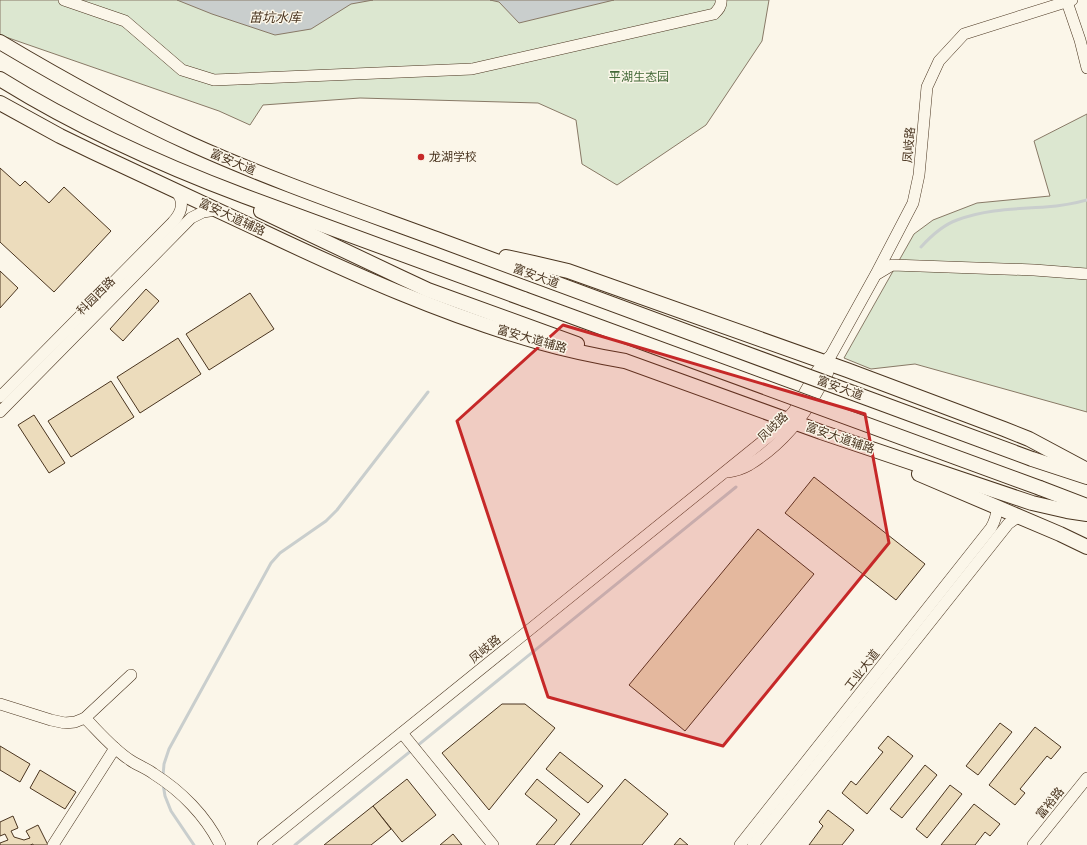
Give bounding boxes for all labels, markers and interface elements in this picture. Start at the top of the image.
water label: 苗坑水库 [249,10,303,25]
park label: 平湖生态园 [609,70,669,84]
street label: 凤岐路 [900,126,918,164]
street label: 富安大道 [208,146,258,178]
place label: 龙湖学校 [429,150,477,164]
marker: 龙湖学校 [416,152,426,162]
street label: 富安大道辅路 [196,195,268,239]
street label: 富安大道 [511,261,561,291]
street label: 科园西路 [74,274,118,318]
street label: 富安大道辅路 [495,322,569,356]
street label: 富安大道 [815,373,865,403]
street label: 凤岐路 [755,409,791,445]
street label: 富安大道辅路 [804,420,876,456]
street label: 凤岐路 [467,632,503,666]
street label: 工业大道 [842,647,882,693]
street label: 富裕路 [1033,785,1067,821]

